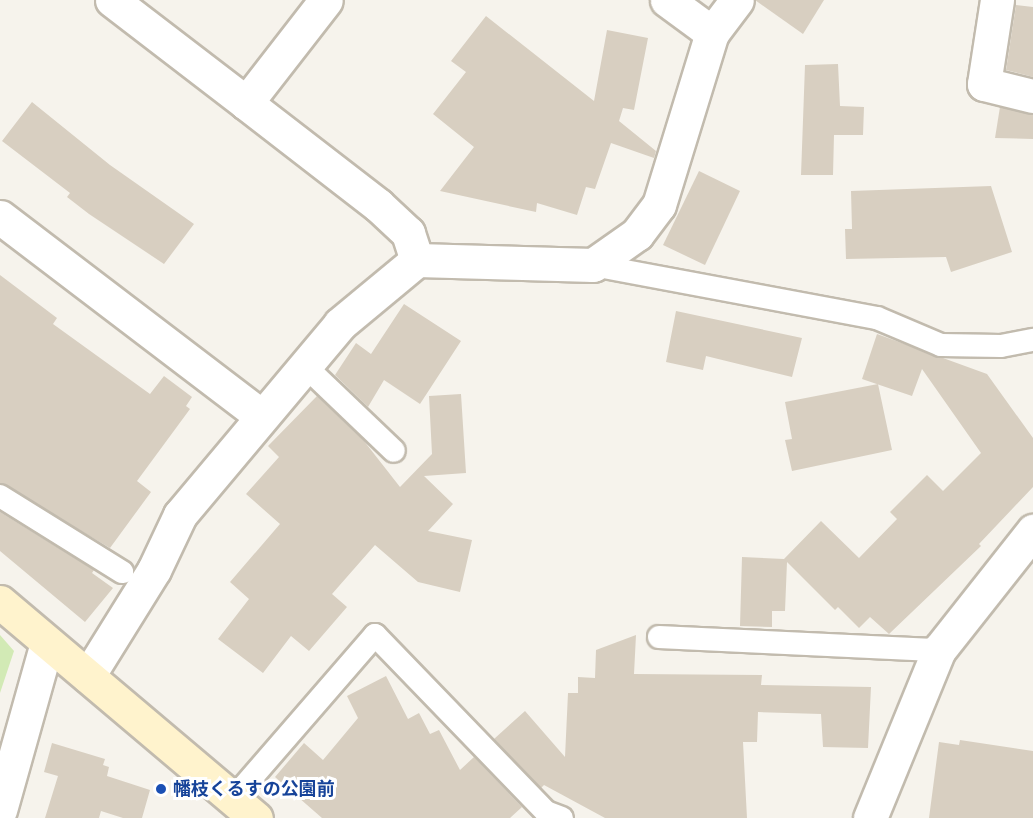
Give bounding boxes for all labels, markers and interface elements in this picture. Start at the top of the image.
place label: 幡枝くるすの公園前 [173,778,335,800]
marker: 幡枝くるすの公園前 [154,782,168,796]

